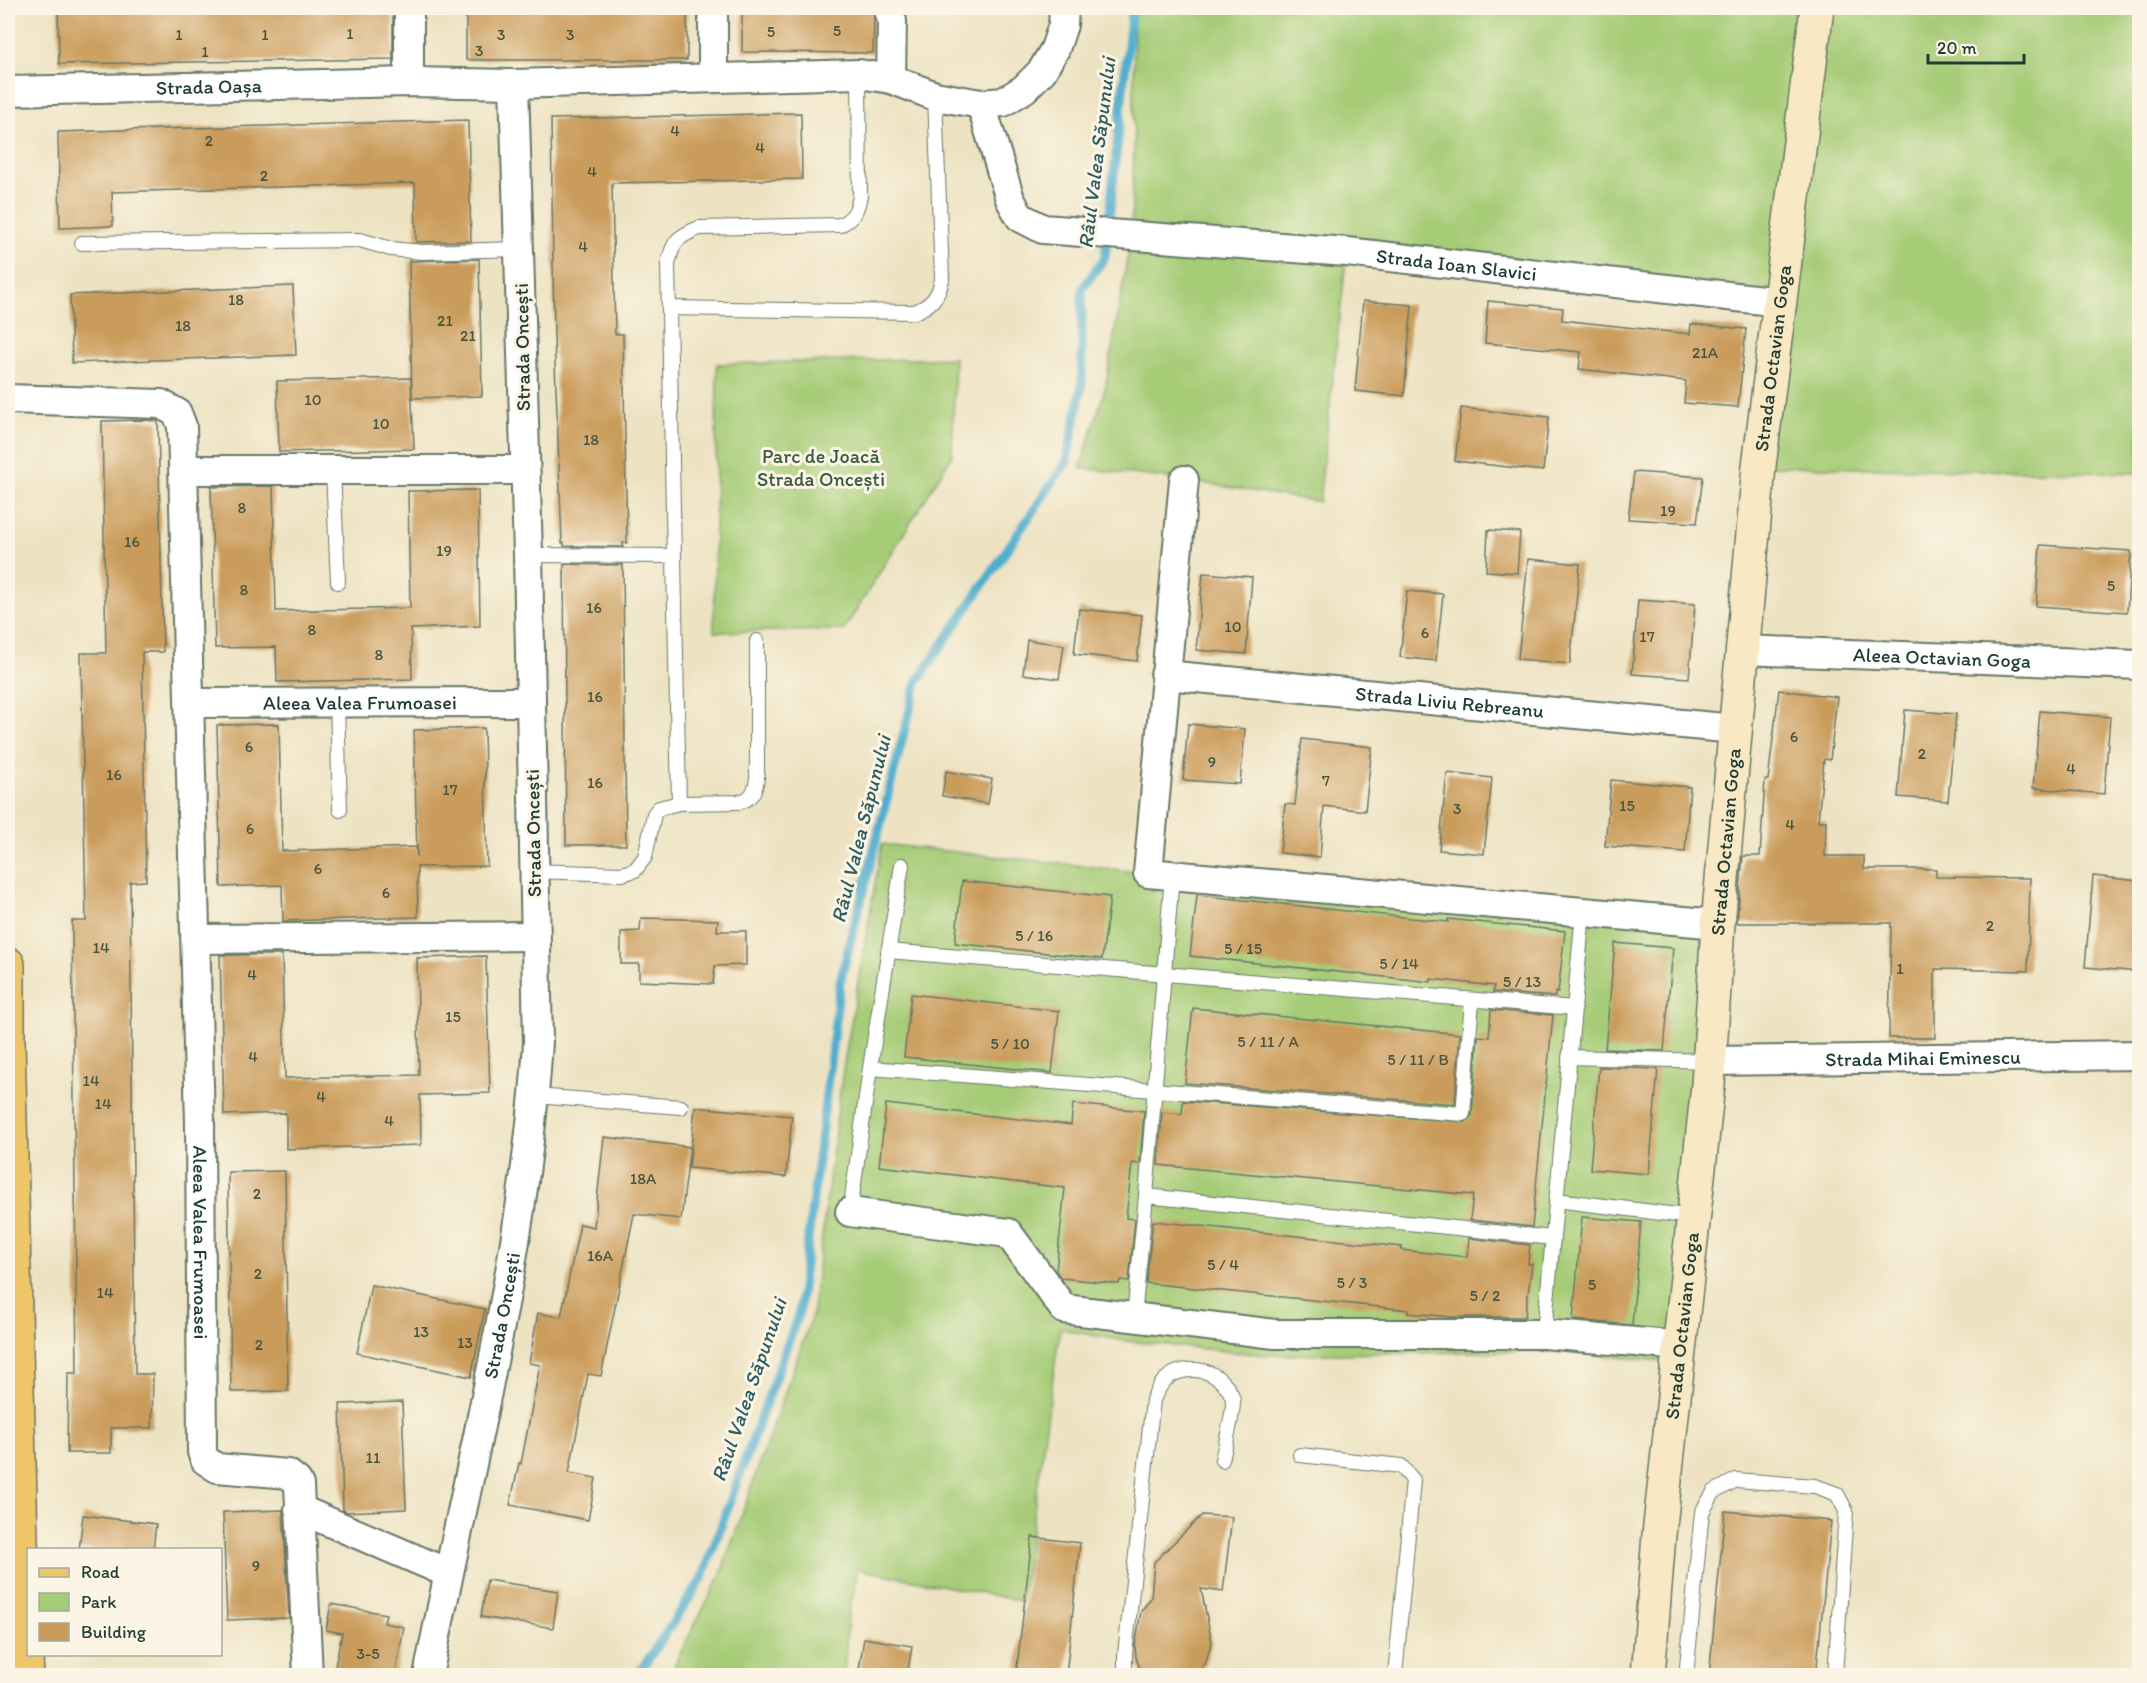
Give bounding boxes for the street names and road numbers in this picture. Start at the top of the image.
street label: Strada Oașa [156,73,263,100]
street label: Strada Ioan Slavici [1375,243,1538,286]
street label: Strada Octavian Goga [1749,263,1796,453]
street label: Strada Oncești [509,283,535,411]
street label: Aleea Octavian Goga [1852,642,2031,673]
street label: Strada Liviu Rebreanu [1354,681,1545,723]
street label: Aleea Valea Frumoasei [263,690,457,715]
street label: Strada Octavian Goga [1705,746,1746,936]
street label: Strada Oncești [520,769,546,897]
street label: Strada Mihai Eminescu [1825,1045,2021,1071]
street label: Aleea Valea Frumoasei [188,1145,213,1339]
street label: Strada Octavian Goga [1660,1230,1704,1421]
street label: Strada Oncești [478,1250,525,1381]

